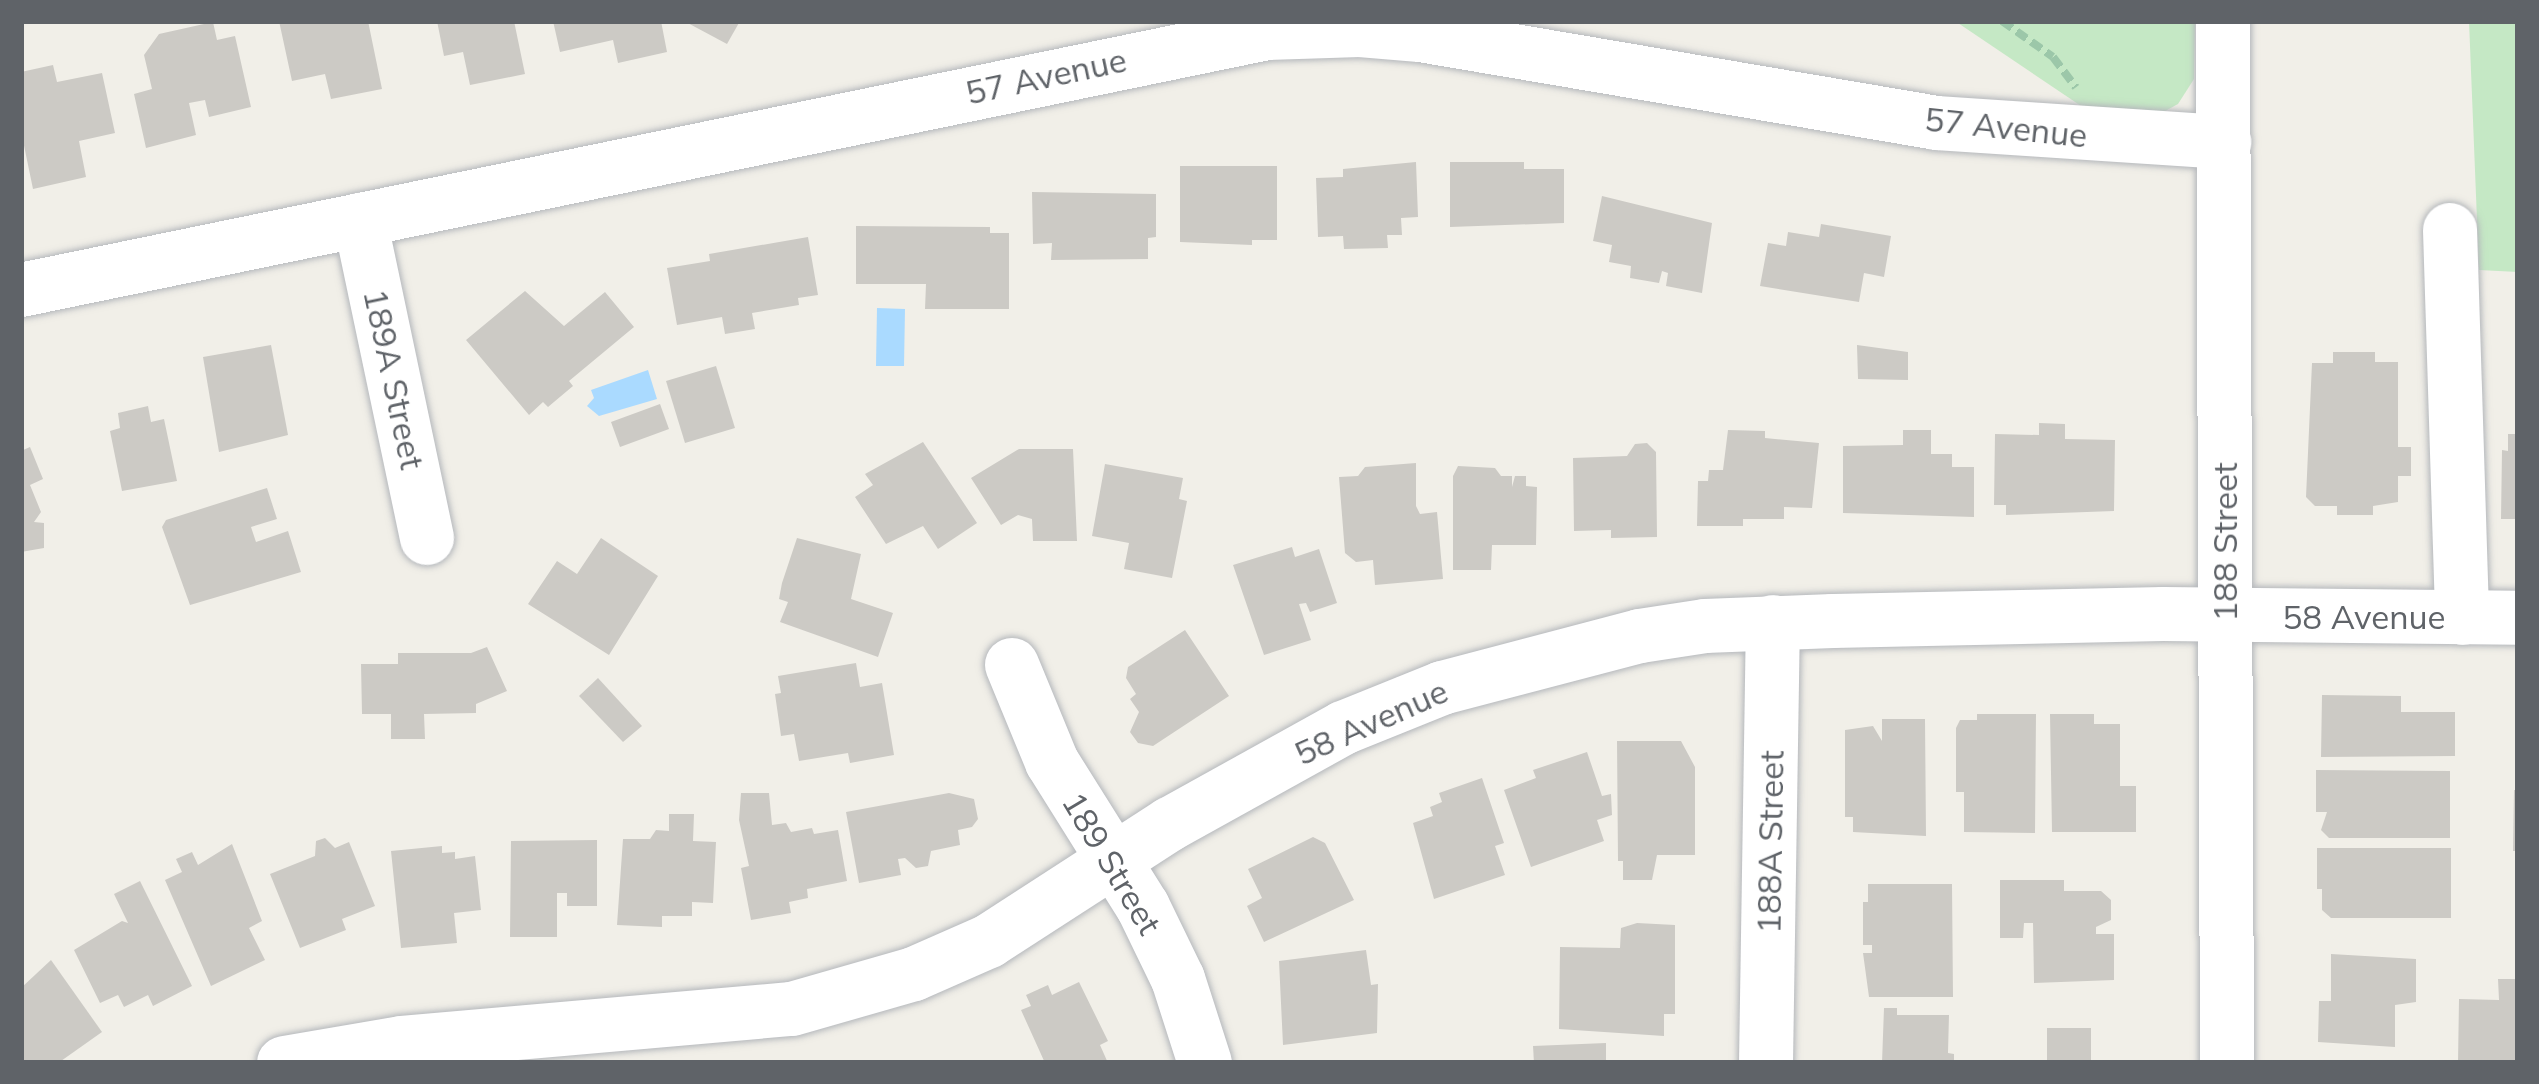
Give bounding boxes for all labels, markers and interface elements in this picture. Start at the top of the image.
street label: 57 Avenue [962,40,1130,112]
street label: 57 Avenue [1923,99,2089,155]
street label: 189A Street [356,285,432,473]
street label: 188 Street [2205,462,2245,622]
street label: 58 Avenue [2282,597,2446,637]
street label: 58 Avenue [1288,671,1454,773]
street label: 188A Street [1749,750,1791,934]
street label: 189 Street [1054,785,1170,941]

